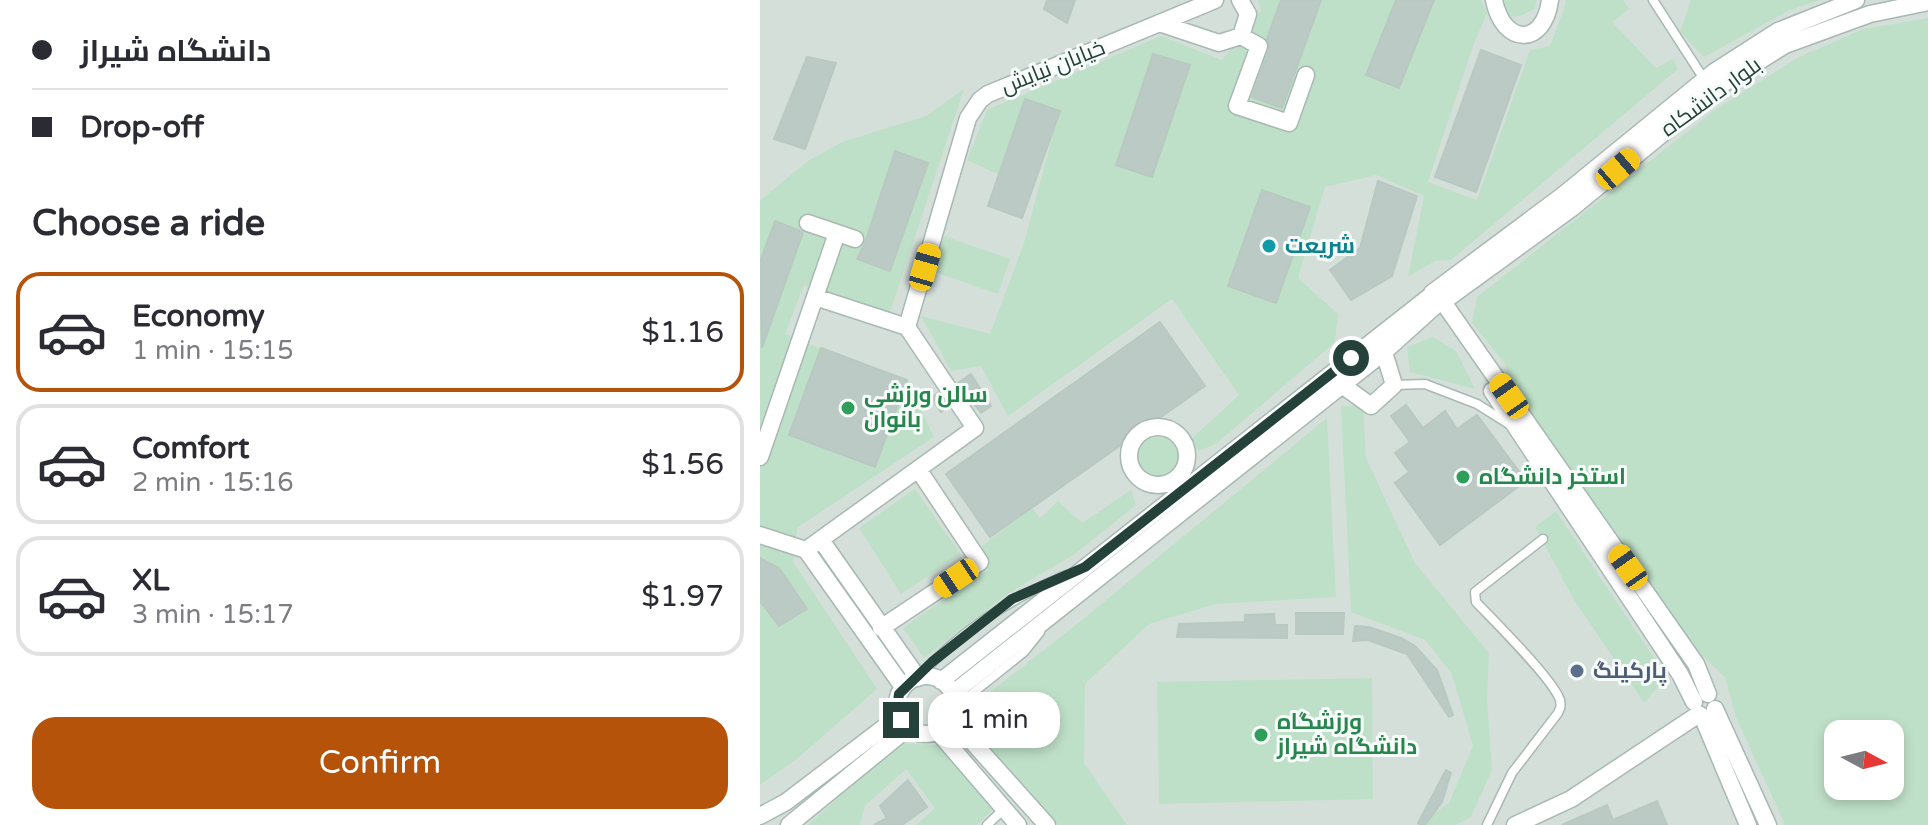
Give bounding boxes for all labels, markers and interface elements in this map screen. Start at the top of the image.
text: دانشگاه شیراز [80,33,271,70]
street label: خیابان نیایش [997,34,1109,100]
street label: بلوار دانشکاه [1656,52,1766,142]
text: Drop-off [80,109,204,146]
car [1592,144,1644,194]
text: Choose a ride [32,202,265,245]
place label: شریعت [1285,233,1355,259]
marker: شریعت [1260,237,1278,255]
car [907,241,943,293]
icon: car [36,296,108,368]
text: Economy [132,298,265,335]
text: $1.16 [641,314,724,351]
text: 1 min · 15:15 [132,335,294,366]
route start [1333,340,1369,376]
car [1485,369,1533,423]
place label: سالن ورزشی بانوان [864,382,988,433]
marker: سالن ورزشی بانوان [839,399,857,417]
icon: car [36,428,108,500]
text: Comfort [132,430,250,467]
text: $1.56 [641,446,724,483]
place label: استخر دانشگاه [1479,464,1626,490]
text: 2 min · 15:16 [132,467,294,498]
marker: استخر دانشگاه [1454,468,1472,486]
car [1604,540,1652,594]
car [929,555,983,601]
icon: car [36,560,108,632]
text: XL [132,562,169,599]
text: $1.97 [641,578,724,615]
text: 3 min · 15:17 [132,599,294,630]
place label: پارکینگ [1593,658,1667,686]
marker: پارکینگ [1568,662,1586,680]
callout: 1 min [929,692,1061,748]
route end [883,702,919,738]
text: 1 min [959,704,1029,735]
place label: ورزشگاه دانشگاه شیراز [1276,709,1417,760]
button: Confirm [32,717,728,809]
north arrow [1824,720,1904,800]
map controls [1824,720,1904,800]
marker: ورزشگاه دانشگاه شیراز [1252,726,1270,744]

